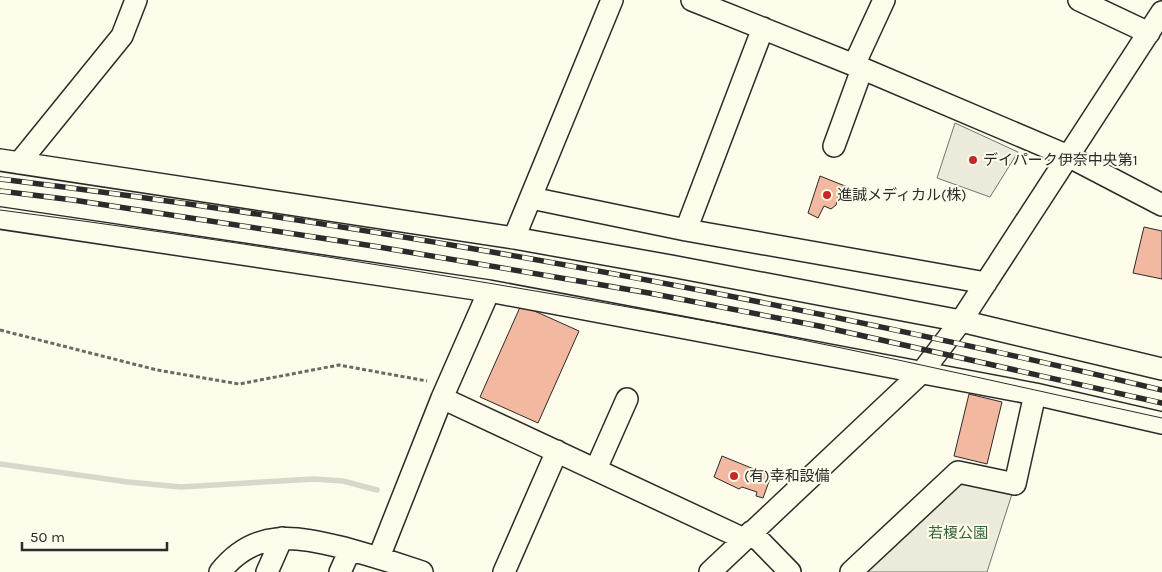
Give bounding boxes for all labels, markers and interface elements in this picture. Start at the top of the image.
place label: デイパーク伊奈中央第1 [983,151,1138,169]
marker: デイパーク伊奈中央第1 [967,154,979,166]
place label: 進誠メディカル(株) [837,186,967,204]
marker: 進誠メディカル(株) [821,189,833,201]
place label: (有)幸和設備 [744,467,830,485]
marker: (有)幸和設備 [728,470,740,482]
scale bar [22,520,168,552]
park label: 若榎公園 [928,524,988,542]
text: 50 m [30,528,65,546]

